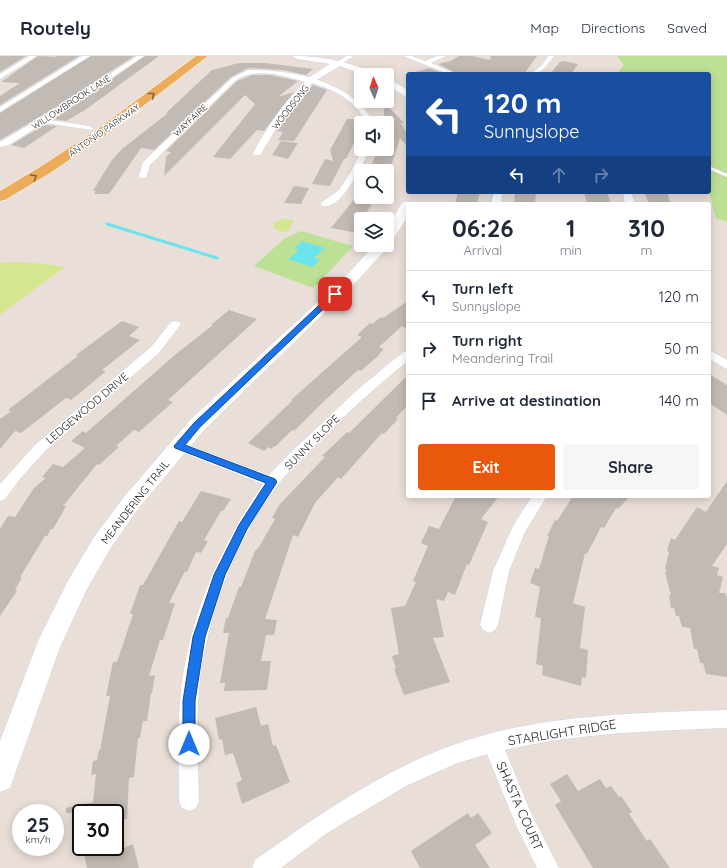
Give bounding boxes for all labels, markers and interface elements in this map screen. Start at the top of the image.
text: Routely [20,16,91,40]
text: Map [530,19,559,37]
text: Directions [581,19,645,37]
text: Saved [667,19,707,37]
north arrow [354,68,394,108]
map controls [354,68,394,252]
street label: WILLOWBROOK LANE [29,72,113,132]
street label: WOODSONG [269,82,311,132]
text: 120 m [484,85,562,120]
icon: left [418,88,470,140]
one-way arrow [148,93,155,100]
street label: ANTONIO PARKWAY [66,101,142,159]
street label: WAYFAIRE [171,101,209,139]
button: sound [354,116,394,156]
text: Sunnyslope [484,120,579,143]
button: search [354,164,394,204]
icon: left [506,164,528,186]
icon: ahead [548,164,570,186]
icon: right [590,164,612,186]
one-way arrow [30,174,37,182]
button: layers [354,212,394,252]
text: 06:26 [452,213,514,243]
text: 1 [566,213,575,243]
text: 310 [628,213,665,243]
text: Arrival [463,242,502,258]
text: min [560,242,582,258]
text: m [640,242,652,258]
pin [318,277,352,311]
text: Turn left [452,279,514,298]
icon: arrive [324,283,346,305]
icon: left [418,286,440,308]
text: 120 m [658,287,699,306]
text: Sunnyslope [452,298,521,314]
text: Turn right [452,331,523,350]
icon: right [418,338,440,360]
text: 50 m [664,339,699,358]
text: Meandering Trail [452,350,553,366]
street label: LEDGEWOOD DRIVE [43,369,131,447]
icon: arrive [418,390,440,412]
text: Arrive at destination [452,391,601,410]
text: 140 m [659,391,699,410]
street label: SUNNY SLOPE [281,411,343,473]
button: Exit [418,444,555,490]
button: Share [563,444,699,490]
street label: MEANDERING TRAIL [98,457,172,547]
street label: STARLIGHT RIDGE [507,716,617,748]
position arrow [168,723,210,765]
street label: SHASTA COURT [493,759,547,853]
speed limit sign: 30 [72,804,124,856]
text: 25 [27,812,49,837]
text: km/h [25,833,51,846]

